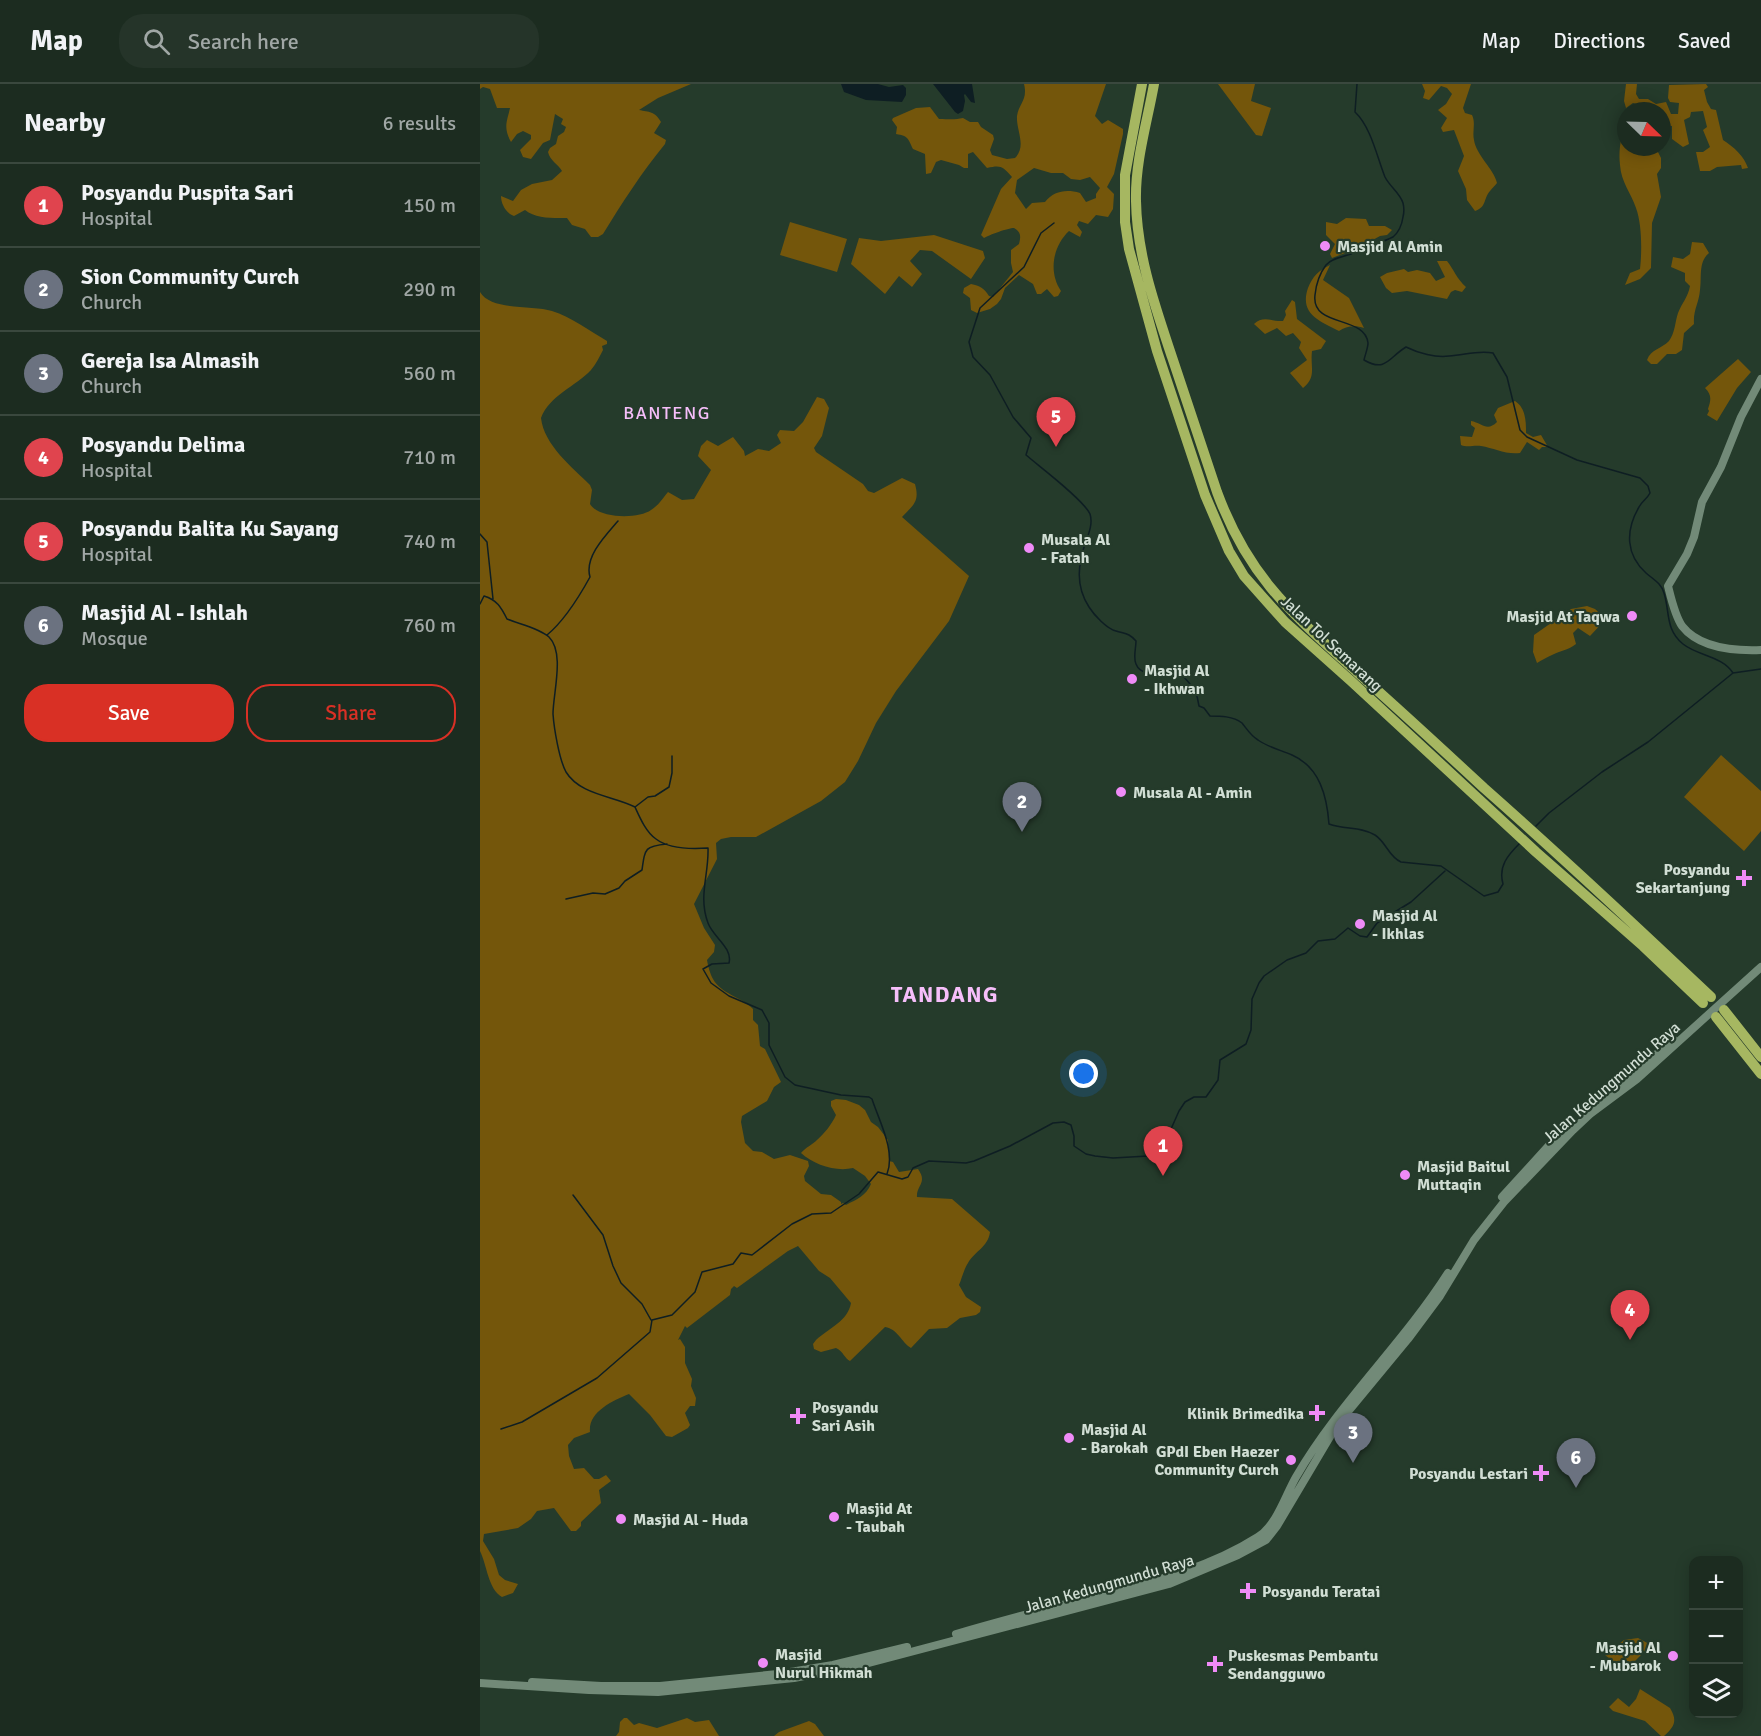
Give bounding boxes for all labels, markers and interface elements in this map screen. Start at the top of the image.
search box [119,14,539,68]
text: Map [30,24,83,58]
icon: search [140,25,173,58]
text: Search here [188,28,299,55]
text: Map [1482,28,1520,54]
text: Directions [1553,28,1645,54]
text: Saved [1678,28,1731,54]
north arrow [1617,102,1671,156]
text: Nearby [24,107,105,139]
text: 6 results [383,111,456,136]
text: Posyandu Puspita Sari [81,179,294,206]
text: 1 [38,193,49,218]
text: 150 m [403,193,456,218]
text: Hospital [81,206,153,231]
place label: Masjid Al Amin [1337,237,1443,257]
marker: Masjid Al Amin [1318,239,1332,253]
text: Sion Community Curch [81,263,299,290]
text: 2 [38,277,49,302]
text: 290 m [403,277,456,302]
text: Church [81,290,142,315]
text: Gereja Isa Almasih [81,347,259,374]
text: 3 [38,361,49,386]
text: 560 m [403,361,456,386]
text: Church [81,374,142,399]
pin: 5 [1036,398,1076,447]
district label: BANTENG [623,402,711,424]
text: Posyandu Delima [81,431,245,458]
text: 4 [38,445,49,470]
text: 710 m [403,445,456,470]
text: Hospital [81,458,153,483]
text: Posyandu Balita Ku Sayang [81,515,339,542]
text: 5 [38,529,49,554]
text: 740 m [403,529,456,554]
place label: Musala Al - Fatah [1041,530,1110,568]
marker: Musala Al - Fatah [1022,541,1036,555]
text: Hospital [81,542,153,567]
street label: Jalan Tol Semarang [1276,591,1386,696]
text: Masjid Al - Ishlah [81,599,248,626]
place label: Masjid At Taqwa [1506,607,1620,627]
marker: Masjid At Taqwa [1625,609,1639,623]
text: 6 [38,613,49,638]
text: 760 m [403,613,456,638]
text: Mosque [81,626,148,651]
place label: Masjid Al - Ikhwan [1144,661,1210,699]
marker: Masjid Al - Ikhwan [1125,672,1139,686]
button: Save [24,684,234,742]
button: Share [246,684,456,742]
pin: 2 [1002,782,1042,832]
place label: Musala Al - Amin [1133,783,1252,803]
marker: Musala Al - Amin [1114,785,1128,799]
place label: Posyandu Sekartanjung [1636,860,1730,898]
marker: Posyandu Sekartanjung [1735,869,1753,887]
place label: Masjid Al - Ikhlas [1372,906,1438,944]
marker: Masjid Al - Ikhlas [1353,917,1367,931]
district label: TANDANG [891,981,999,1008]
street label: Jalan Kedungmundu Raya [1539,1018,1684,1148]
your location [1069,1059,1098,1088]
pin: 1 [1144,1126,1182,1176]
place label: Masjid Baitul Muttaqin [1417,1157,1510,1195]
marker: Masjid Baitul Muttaqin [1398,1168,1412,1182]
pin: 4 [1610,1290,1650,1340]
place label: Posyandu Sari Asih [812,1398,879,1436]
place label: Klinik Brimedika [1187,1404,1304,1424]
marker: Klinik Brimedika [1308,1404,1326,1422]
marker: Posyandu Sari Asih [789,1407,807,1425]
pin: 3 [1334,1414,1372,1463]
place label: Masjid Al - Barokah [1081,1420,1149,1458]
marker: Masjid Al - Barokah [1062,1431,1076,1445]
pin: 6 [1556,1438,1596,1488]
place label: GPdI Eben Haezer Community Curch [1154,1442,1280,1480]
marker: GPdI Eben Haezer Community Curch [1284,1453,1298,1467]
place label: Posyandu Lestari [1409,1464,1528,1484]
marker: Posyandu Lestari [1532,1464,1550,1482]
place label: Masjid At - Taubah [846,1499,912,1537]
place label: Masjid Al - Huda [633,1510,748,1530]
marker: Masjid At - Taubah [827,1510,841,1524]
marker: Masjid Al - Huda [614,1512,628,1526]
street label: Jalan Kedungmundu Raya [1022,1550,1196,1618]
map controls [1689,1556,1743,1718]
button: + [1689,1556,1743,1610]
marker: Posyandu Teratai [1239,1582,1257,1600]
place label: Posyandu Teratai [1262,1582,1380,1602]
button: − [1689,1610,1743,1664]
place label: Masjid Al - Mubarok [1590,1638,1662,1676]
place label: Masjid Nurul Hikmah [775,1645,873,1683]
place label: Puskesmas Pembantu Sendangguwo [1228,1646,1378,1684]
marker: Masjid Al - Mubarok [1666,1649,1680,1663]
marker: Puskesmas Pembantu Sendangguwo [1206,1655,1224,1673]
marker: Masjid Nurul Hikmah [756,1656,770,1670]
button: layers [1689,1664,1743,1718]

